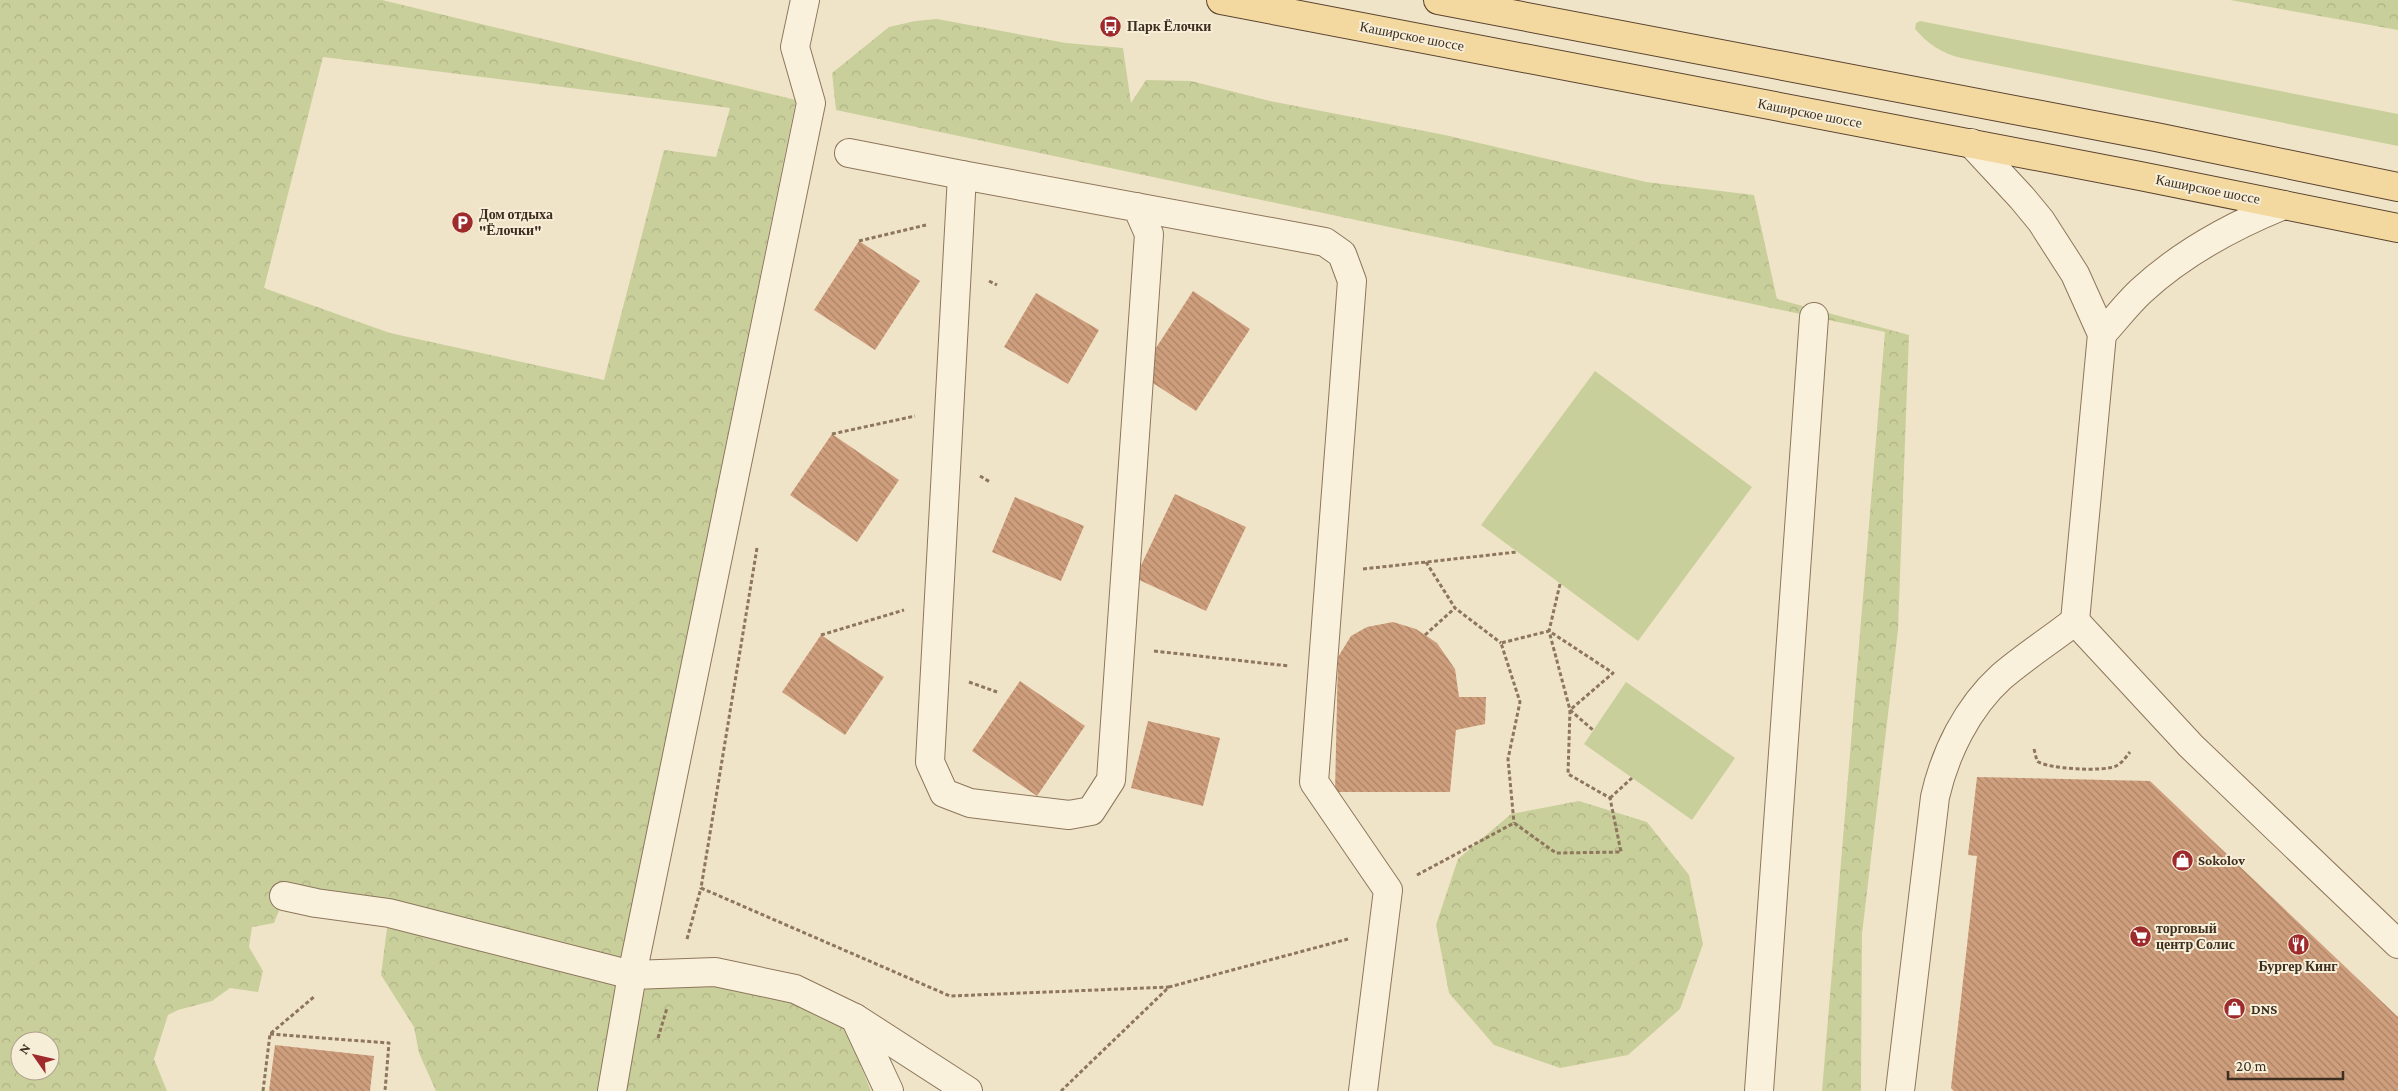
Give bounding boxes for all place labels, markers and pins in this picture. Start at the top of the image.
bus stop icon: Парк Ёлочки [1099,14,1123,38]
place label: Парк Ёлочки [1127,18,1211,34]
place label: Дом отдыха "Ёлочки" [479,206,553,238]
parking icon: Дом отдыха "Ёлочки" [451,210,475,234]
shop icon: Sokolov [2170,848,2194,872]
place label: Sokolov [2198,852,2245,868]
place label: торговый центр Солис [2156,920,2235,952]
supermarket icon: торговый центр Солис [2128,924,2152,948]
restaurant icon: Бургер Кинг [2286,932,2310,956]
place label: Бургер Кинг [2258,958,2338,974]
shop icon: DNS [2223,997,2247,1021]
place label: DNS [2251,1001,2277,1017]

